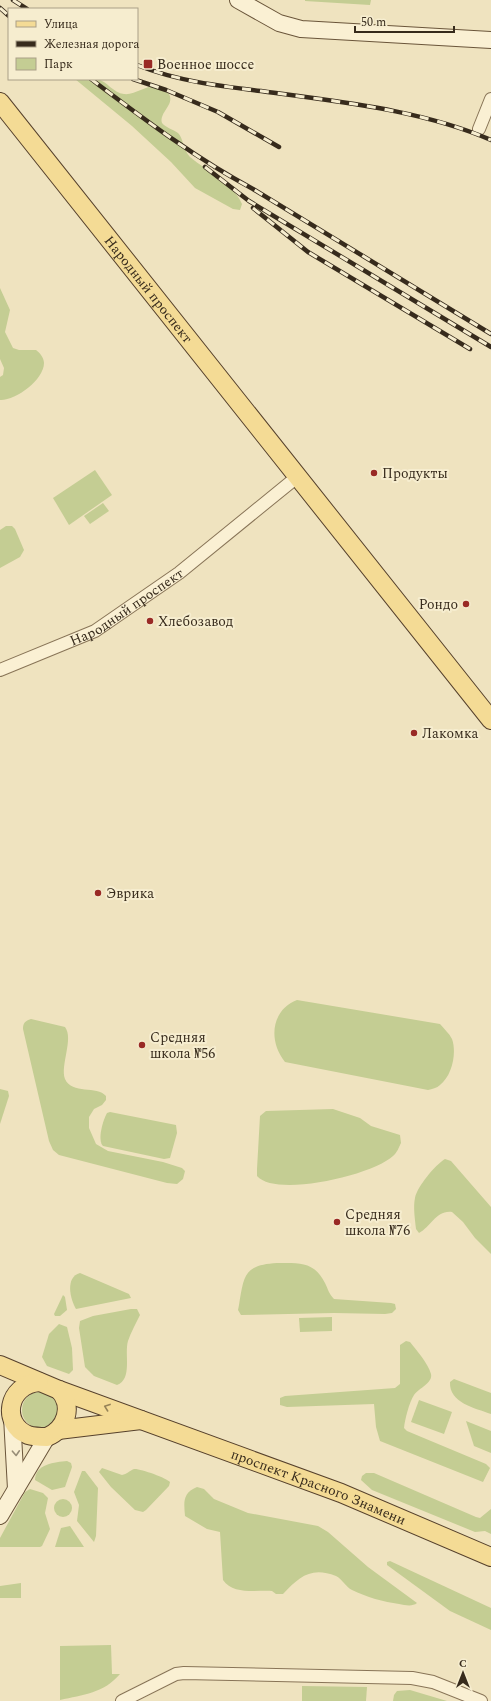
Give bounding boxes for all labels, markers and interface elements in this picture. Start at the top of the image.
legend [8,8,138,80]
scale bar [355,8,454,34]
text: 50 m [361,13,386,32]
text: Улица [44,15,78,34]
text: Железная дорога [44,35,139,54]
place label: Военное шоссе [157,54,254,75]
text: Парк [44,55,73,74]
marker: Военное шоссе [142,58,154,70]
street label: Народный проспект [99,231,198,348]
place label: Продукты [382,463,448,484]
marker: Продукты [369,468,379,478]
street label: Народный проспект [66,563,188,651]
place label: Рондо [419,594,458,615]
marker: Рондо [461,599,471,609]
place label: Хлебозавод [158,611,233,632]
marker: Хлебозавод [145,616,155,626]
place label: Лакомка [422,723,479,744]
marker: Лакомка [409,728,419,738]
place label: Эврика [106,883,154,904]
marker: Эврика [93,888,103,898]
place label: Средняя школа №56 [150,1027,215,1064]
marker: Средняя школа №56 [137,1040,147,1050]
place label: Средняя школа №76 [345,1204,410,1241]
marker: Средняя школа №76 [332,1217,342,1227]
one-way arrow [104,1403,111,1411]
street label: проспект Красного Знамени [228,1444,409,1531]
one-way arrow [11,1450,20,1456]
north arrow [443,1653,483,1693]
text: С [459,1655,467,1672]

